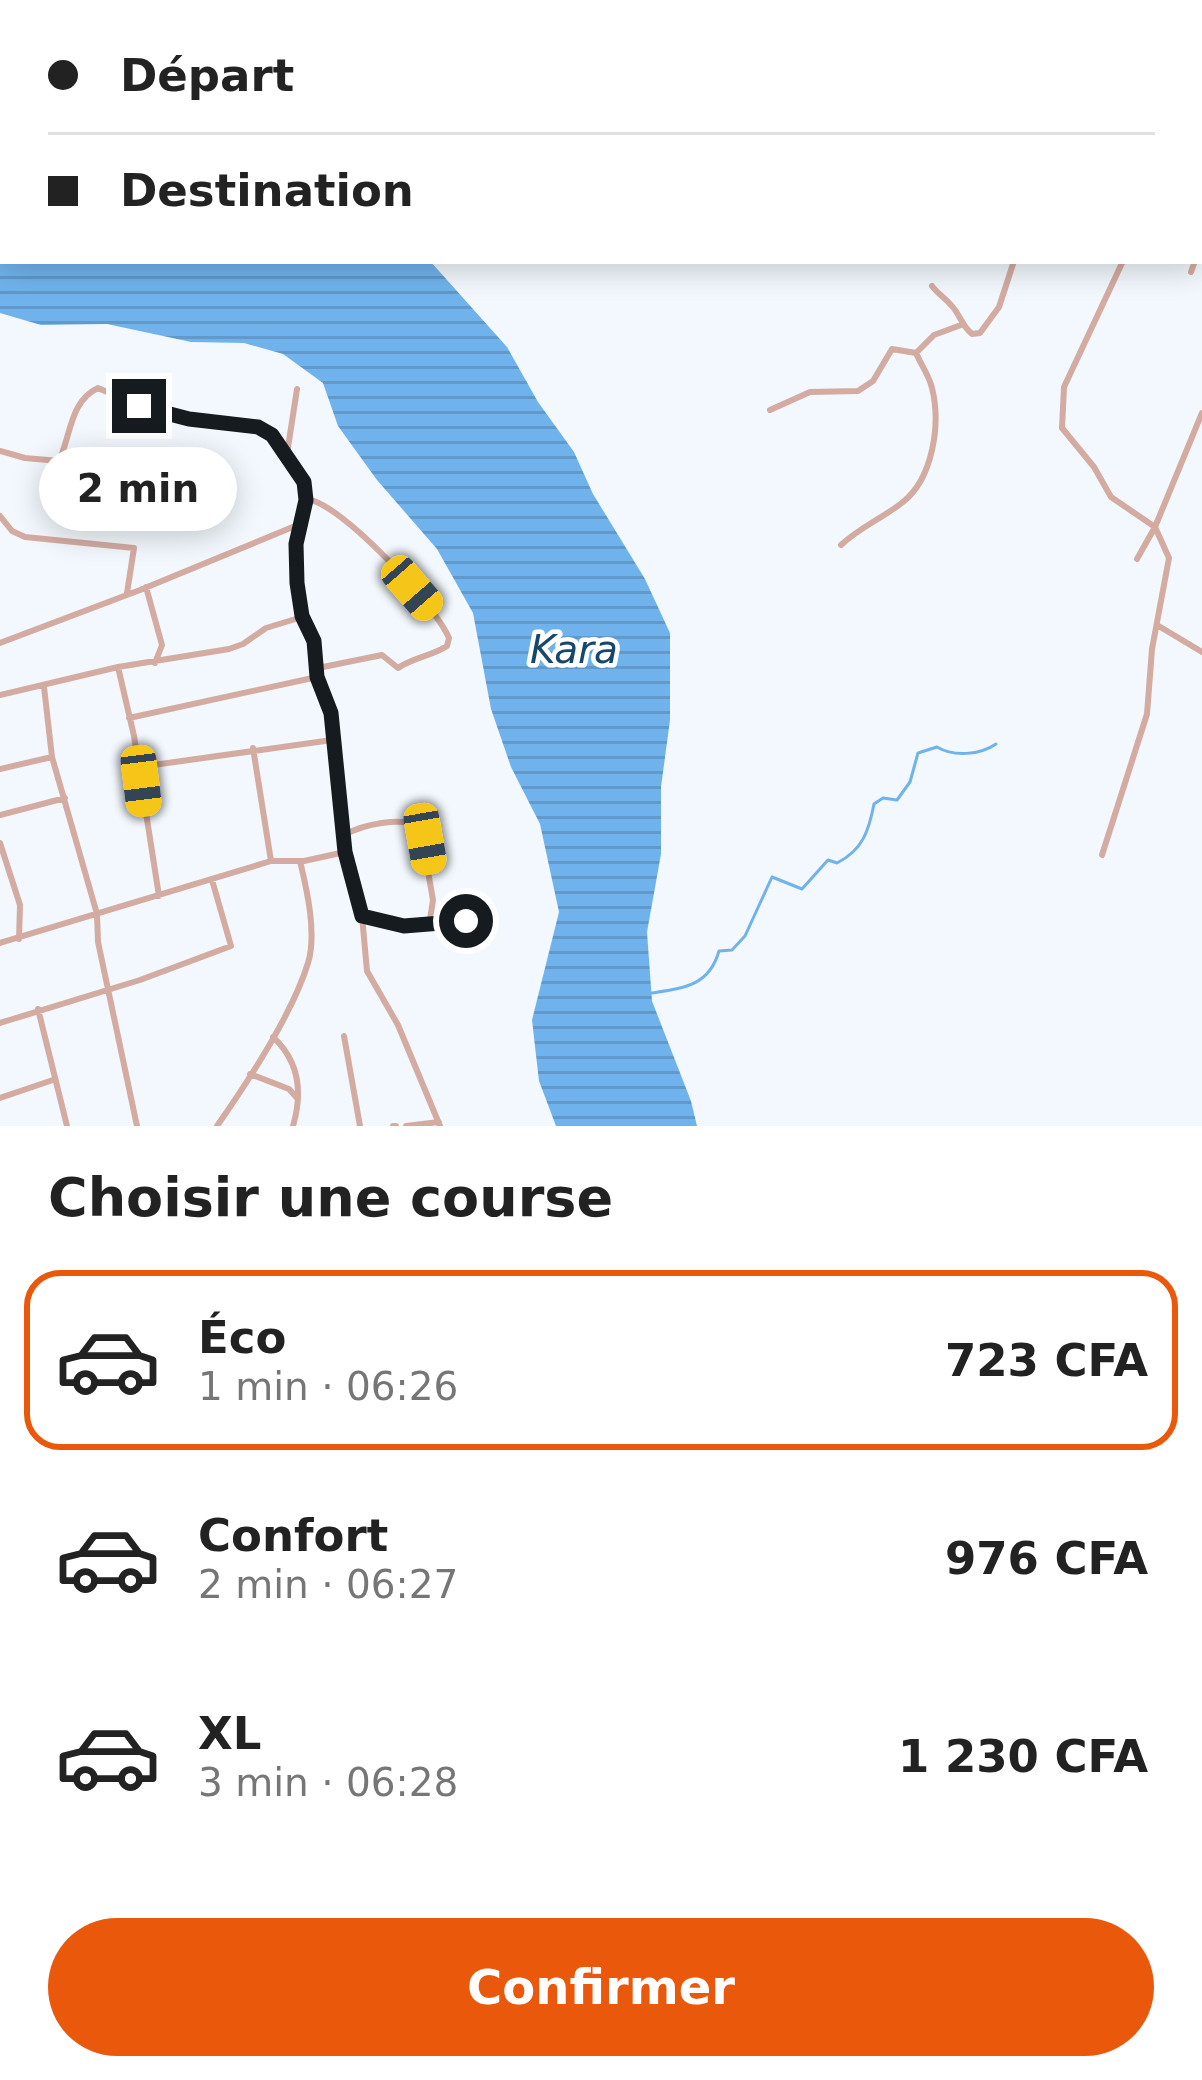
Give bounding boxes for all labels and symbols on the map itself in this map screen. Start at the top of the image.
route end [112,379,166,433]
callout: 2 min [40,448,238,532]
car [375,549,449,627]
water label: Kara [530,627,618,672]
car [119,743,163,819]
car [401,800,449,878]
route start [439,894,493,948]

